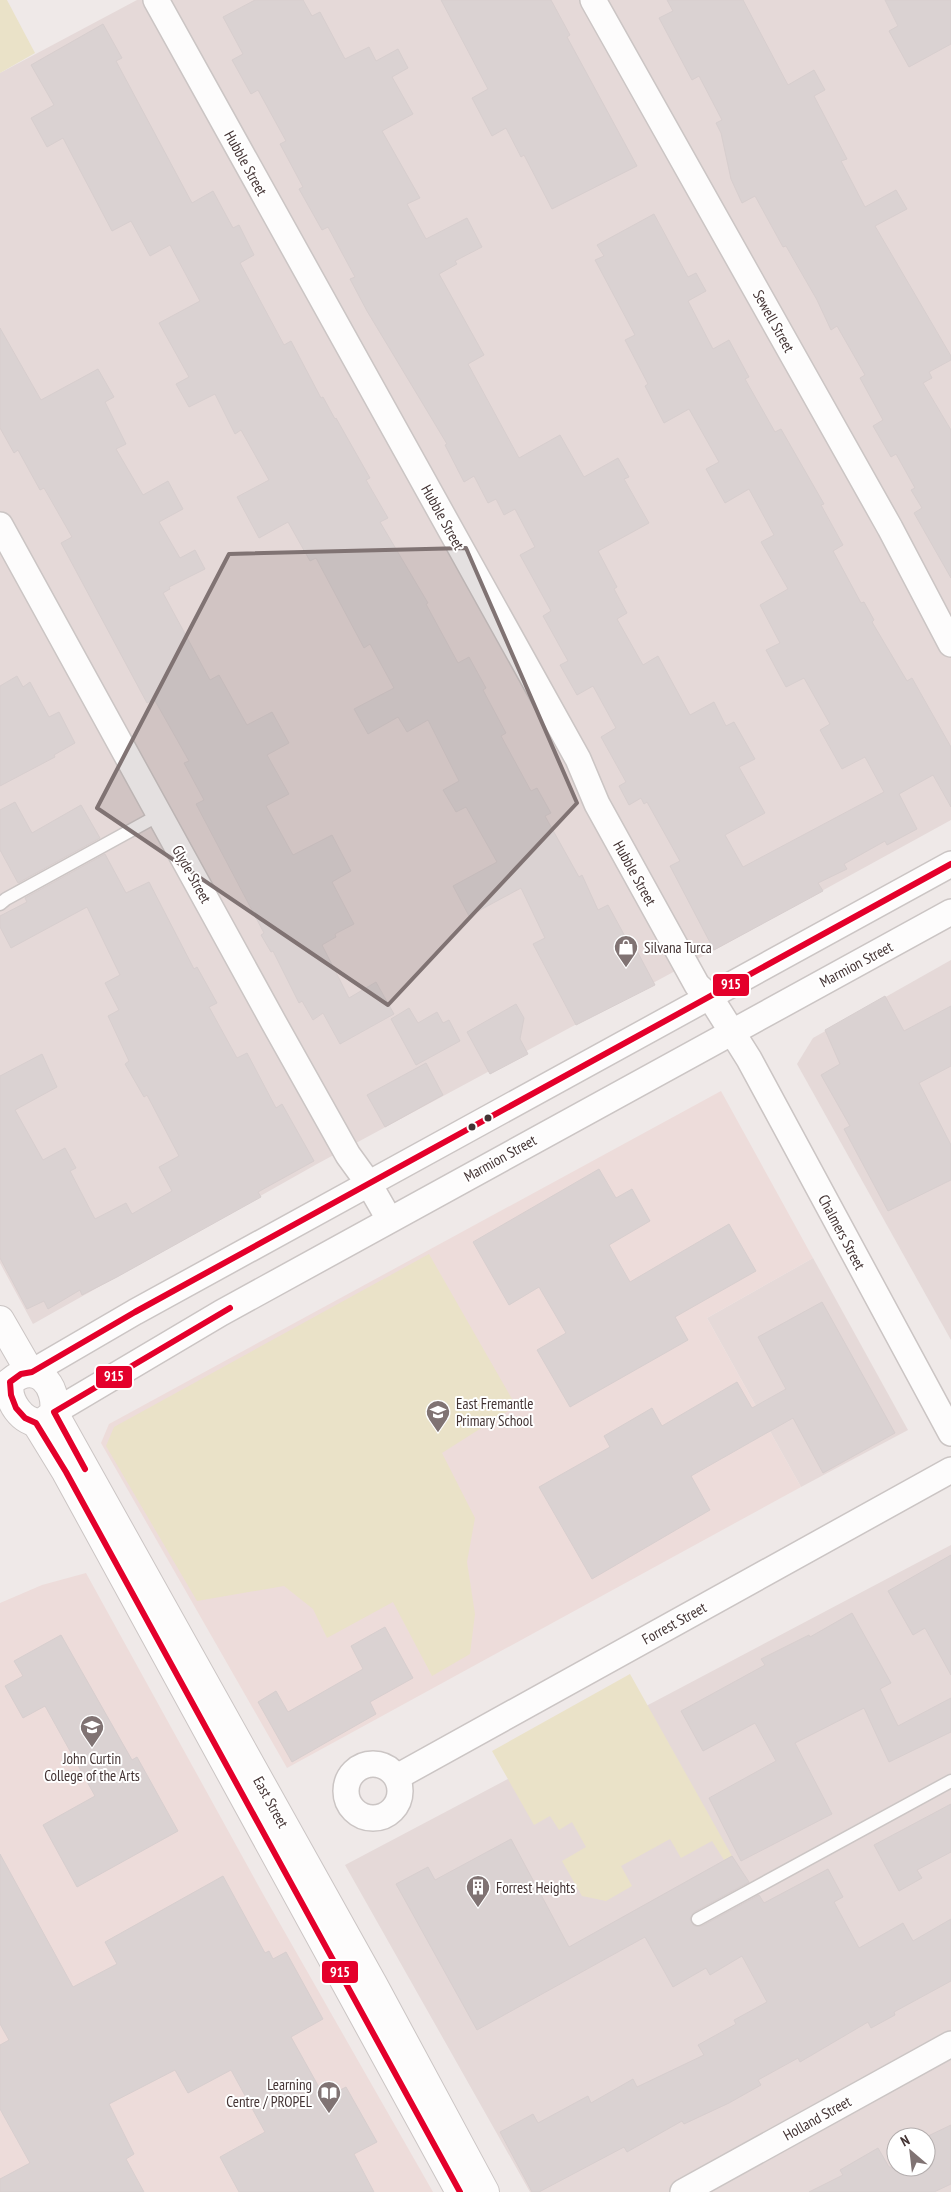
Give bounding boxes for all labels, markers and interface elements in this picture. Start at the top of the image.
street label: Hubble Street [220,127,272,199]
street label: Sewell Street [749,286,799,356]
street label: Hubble Street [417,481,469,553]
street label: Hubble Street [609,837,661,909]
street label: Glyde Street [168,842,216,906]
shop icon: Silvana Turca [613,934,639,968]
street label: Marmion Street [816,937,896,991]
place label: Silvana Turca [644,938,712,957]
line badge: 915 [712,973,750,997]
text: 915 [721,975,741,993]
unlabelled marker [483,1113,493,1123]
unlabelled marker [467,1122,477,1132]
street label: Marmion Street [460,1130,540,1186]
street label: Chalmers Street [814,1191,870,1273]
line badge: 915 [95,1365,133,1389]
text: 915 [104,1367,124,1385]
place label: East Fremantle Primary School [456,1394,533,1430]
school or university icon: East Fremantle Primary School [425,1399,451,1433]
street label: Forrest Street [639,1598,709,1648]
school or university icon: John Curtin College of the Arts [79,1714,105,1748]
place label: John Curtin College of the Arts [44,1749,140,1785]
street label: East Street [249,1773,293,1831]
building icon: Forrest Heights [465,1874,491,1908]
place label: Forrest Heights [496,1878,575,1897]
line badge: 915 [321,1960,359,1984]
text: 915 [330,1963,350,1981]
place label: Learning Centre / PROPEL [226,2075,313,2111]
library icon: Learning Centre / PROPEL [316,2080,342,2114]
street label: Holland Street [780,2092,854,2144]
north arrow [886,2127,936,2177]
text: N [897,2131,912,2150]

